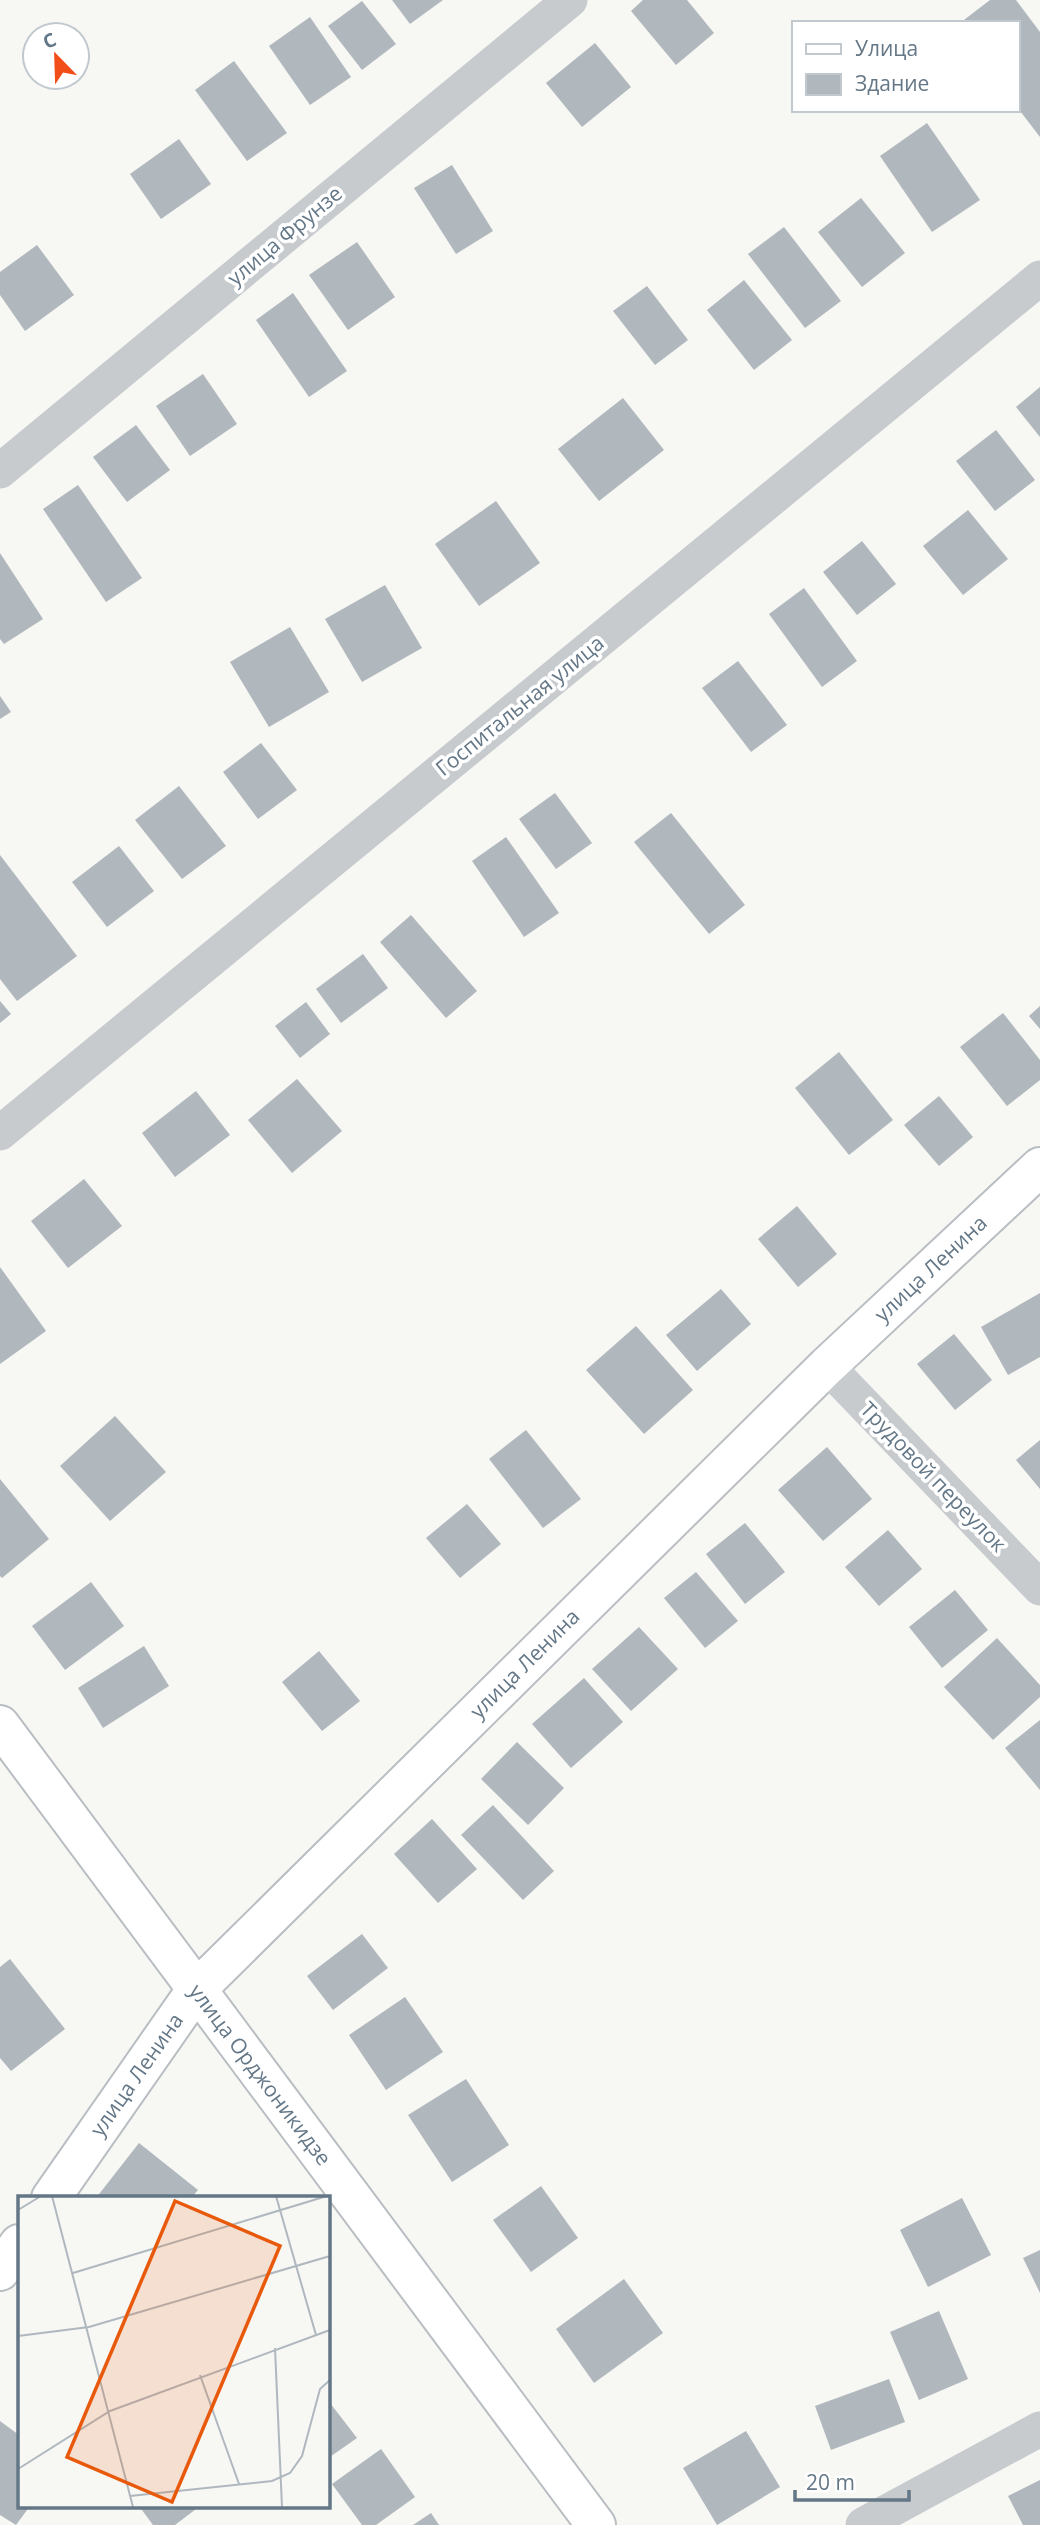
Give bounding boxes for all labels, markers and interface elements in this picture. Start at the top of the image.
north arrow [21,21,91,91]
legend [792,21,1019,112]
text: С [39,26,60,55]
text: Улица [855,34,918,62]
text: Здание [855,69,929,97]
street label: улица Фрунзе [221,179,348,291]
street label: Госпитальная улица [429,629,609,782]
street label: улица Ленина [868,1209,993,1328]
street label: Трудовой переулок [855,1395,1013,1558]
street label: улица Ленина [463,1602,585,1724]
street label: улица Орджоникидзе [183,1978,338,2171]
street label: улица Ленина [83,2007,189,2142]
inset map [18,2196,329,2508]
scale bar [795,2458,909,2502]
text: 20 m [806,2468,855,2496]

